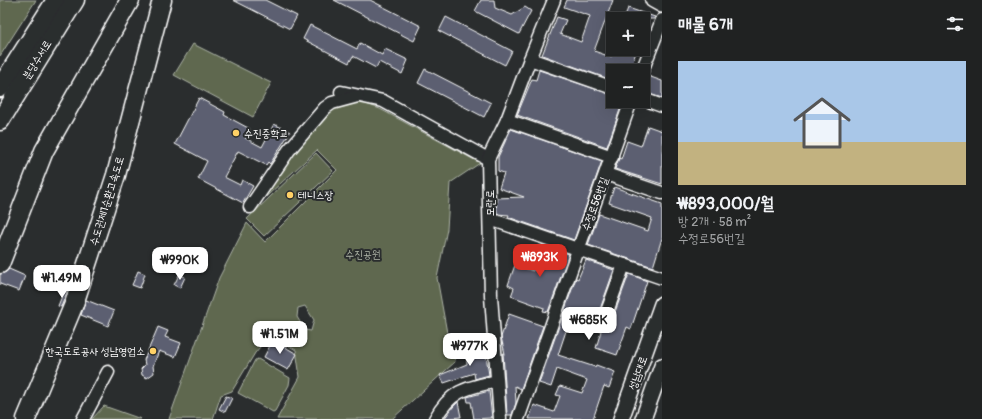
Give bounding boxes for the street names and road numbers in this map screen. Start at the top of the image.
street label: 분당수서로 [20,38,54,82]
street label: 수도권제1순환고속도로 [87,155,127,247]
street label: 수정로56번길 [579,175,611,233]
street label: 모란로 [484,190,497,216]
street label: 성남대로 [626,354,650,392]

